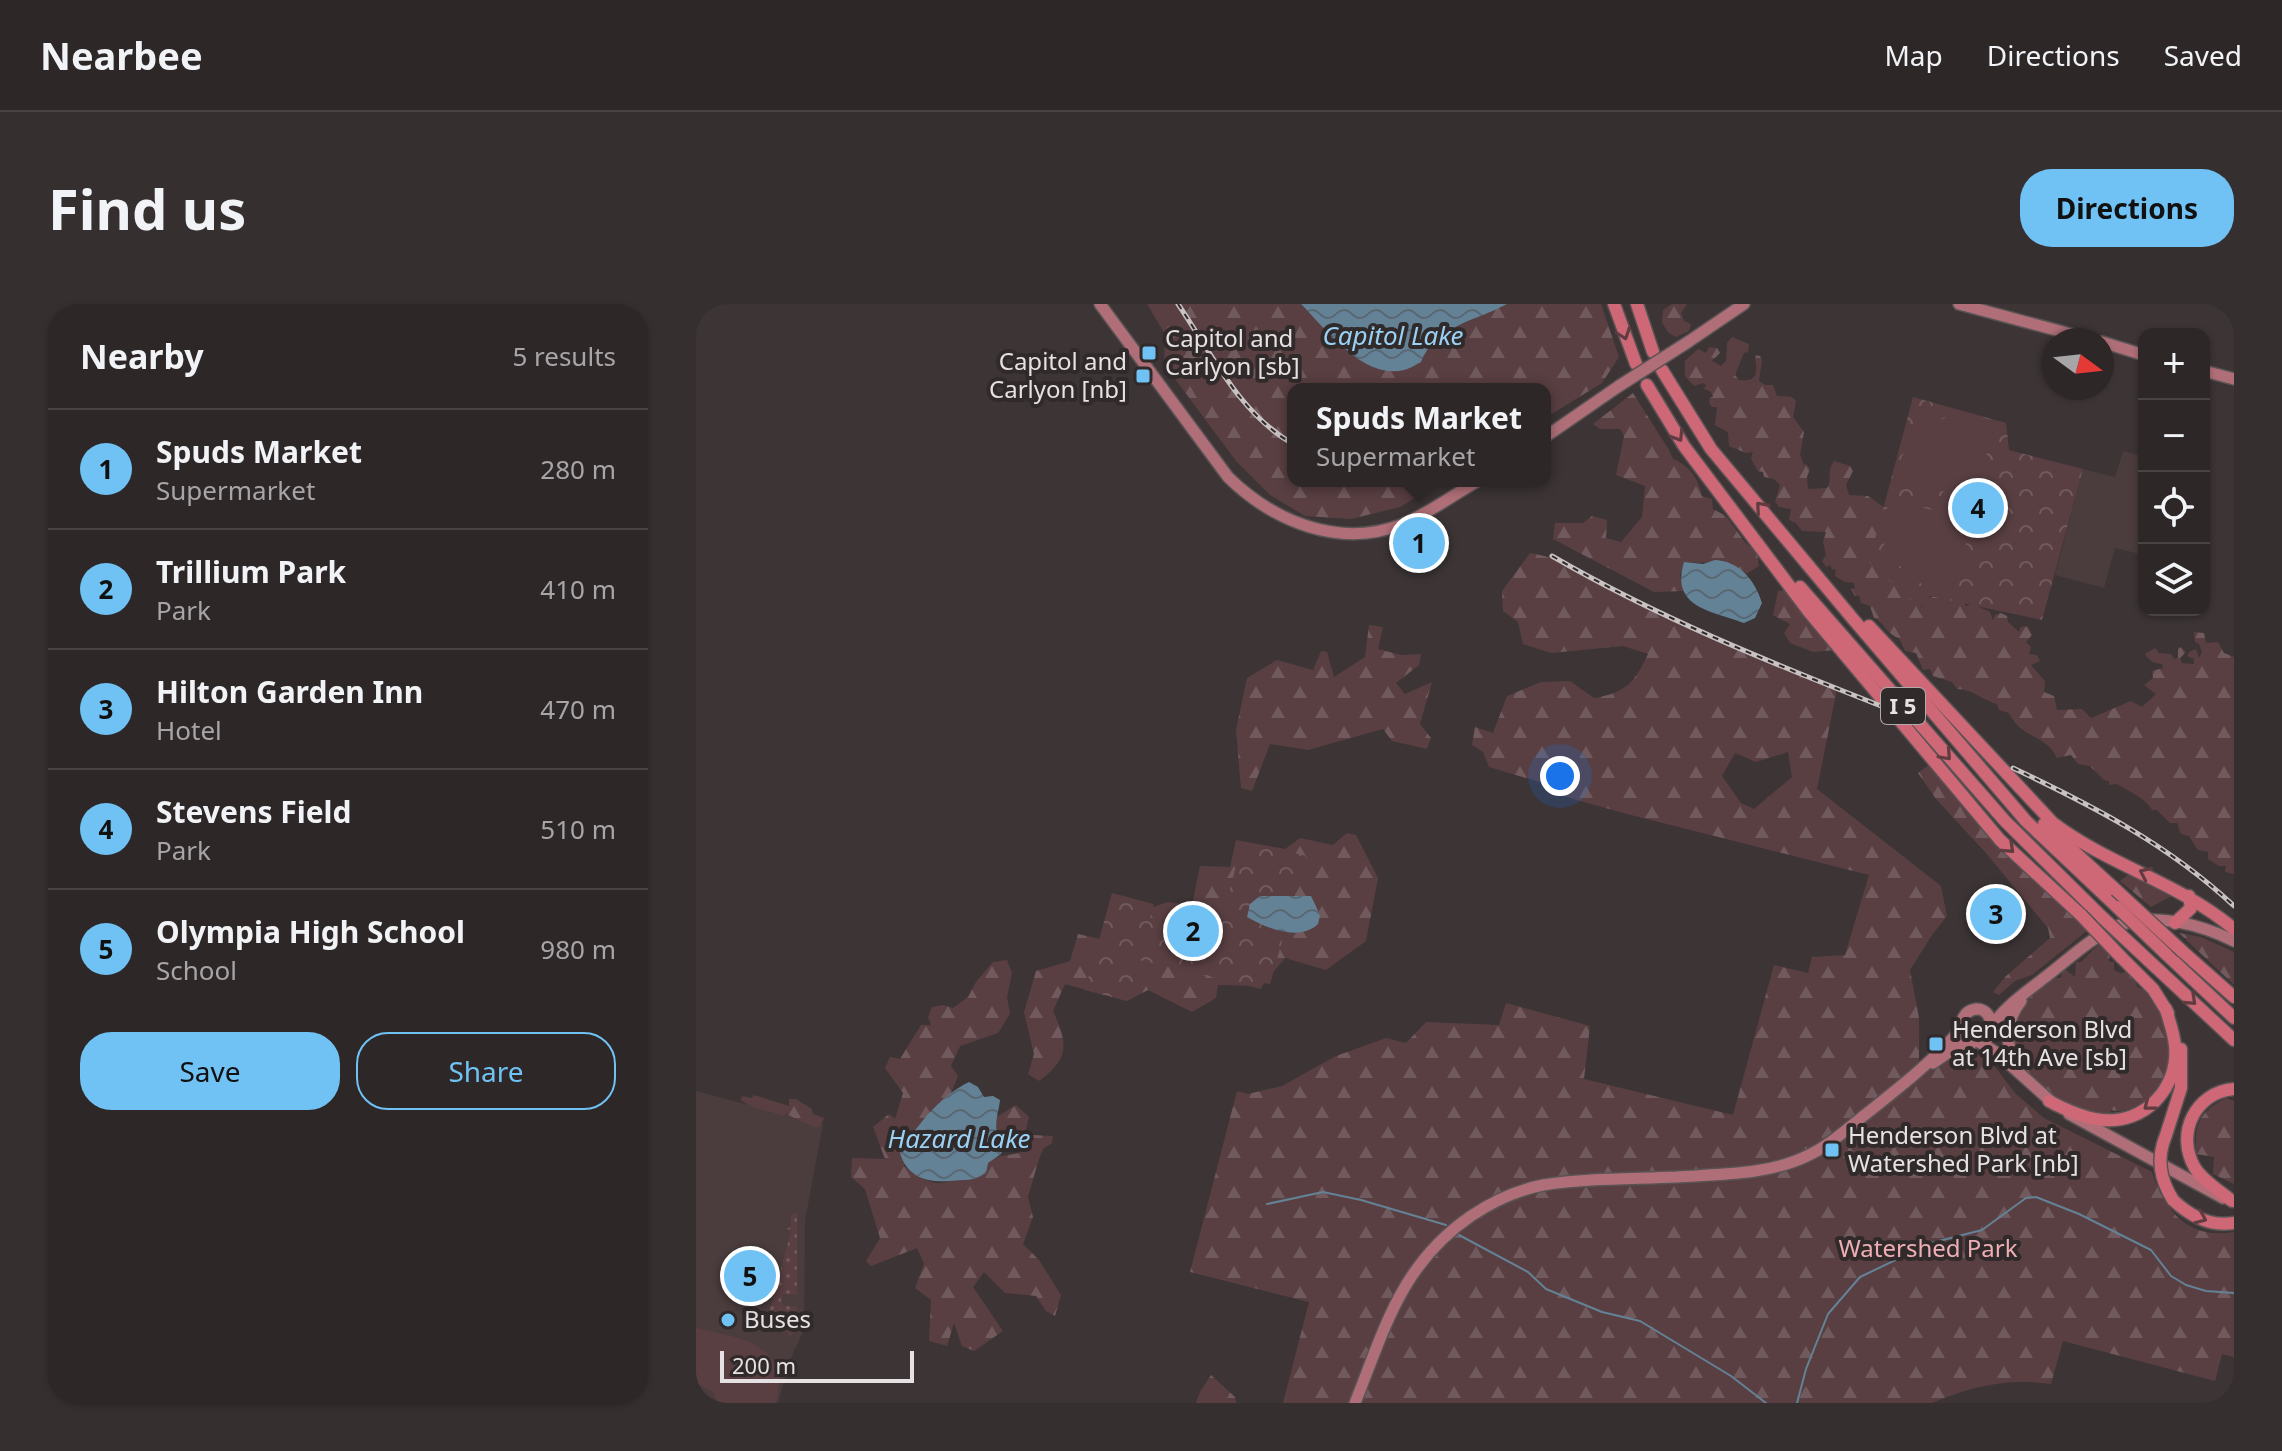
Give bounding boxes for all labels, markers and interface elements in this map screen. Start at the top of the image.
text: Nearbee [40,29,203,81]
text: Map [1884,36,1943,74]
text: Directions [1987,36,2120,74]
text: Saved [2164,36,2242,74]
button: Directions [2020,169,2234,247]
text: Find us [48,170,246,246]
water label: Capitol Lake [1322,317,1464,353]
place label: Capitol and Carlyon [sb] [1165,321,1300,382]
one-way arrow [1615,327,1631,341]
north arrow [2042,328,2114,400]
map controls [2138,328,2210,616]
button: + [2138,328,2210,400]
text: Nearby [80,333,204,379]
text: 5 results [512,338,616,374]
place label: Capitol and Carlyon [nb] [989,344,1127,405]
marker: Capitol and Carlyon [sb] [1140,344,1158,362]
marker: Capitol and Carlyon [nb] [1134,367,1152,385]
popup [1287,383,1551,487]
text: Spuds Market [1316,397,1522,438]
button: − [2138,400,2210,472]
one-way arrow [1669,427,1684,441]
text: Spuds Market [156,431,362,472]
text: Supermarket [1316,438,1475,474]
text: 1 [99,451,113,487]
text: 280 m [540,451,616,487]
text: Supermarket [156,472,315,508]
button: locate [2138,472,2210,544]
pin: 4 [1952,478,2004,538]
one-way arrow [1756,502,1770,517]
pin: 1 [1393,513,1445,573]
button: layers [2138,544,2210,616]
text: Trillium Park [156,551,346,592]
text: 2 [99,571,113,607]
text: 410 m [540,571,616,607]
text: Park [156,592,211,628]
text: Hilton Garden Inn [156,671,423,712]
road number: I 5 [1881,688,1925,724]
text: 3 [99,691,113,727]
text: 470 m [540,691,616,727]
text: Hotel [156,712,222,748]
one-way arrow [1937,746,1951,761]
your location [1540,756,1580,796]
text: Stevens Field [156,791,352,832]
text: 4 [99,811,113,847]
text: 510 m [540,811,616,847]
text: Park [156,832,211,868]
one-way arrow [2000,839,2015,853]
one-way arrow [2138,867,2153,883]
pin: 3 [1970,884,2022,944]
pin: 2 [1167,901,1219,961]
text: Olympia High School [156,911,465,952]
text: 5 [99,931,113,967]
text: 980 m [540,931,616,967]
text: School [156,952,237,988]
one-way arrow [2182,990,2196,1005]
place label: Henderson Blvd at 14th Ave [sb] [1952,1012,2132,1073]
button: Save [80,1032,340,1110]
button: Share [356,1032,616,1110]
marker: Henderson Blvd at 14th Ave [sb] [1927,1035,1945,1053]
one-way arrow [2143,1095,2158,1109]
place label: Henderson Blvd at Watershed Park [nb] [1848,1118,2079,1179]
water label: Hazard Lake [888,1120,1030,1156]
marker: Henderson Blvd at Watershed Park [nb] [1823,1141,1841,1159]
one-way arrow [2194,1208,2208,1225]
park label: Watershed Park [1839,1231,2018,1264]
pin: 5 [724,1246,776,1306]
place label: Buses [744,1302,811,1335]
marker: Buses [719,1311,737,1329]
scale bar [720,1347,914,1383]
text: 200 m [732,1350,796,1380]

